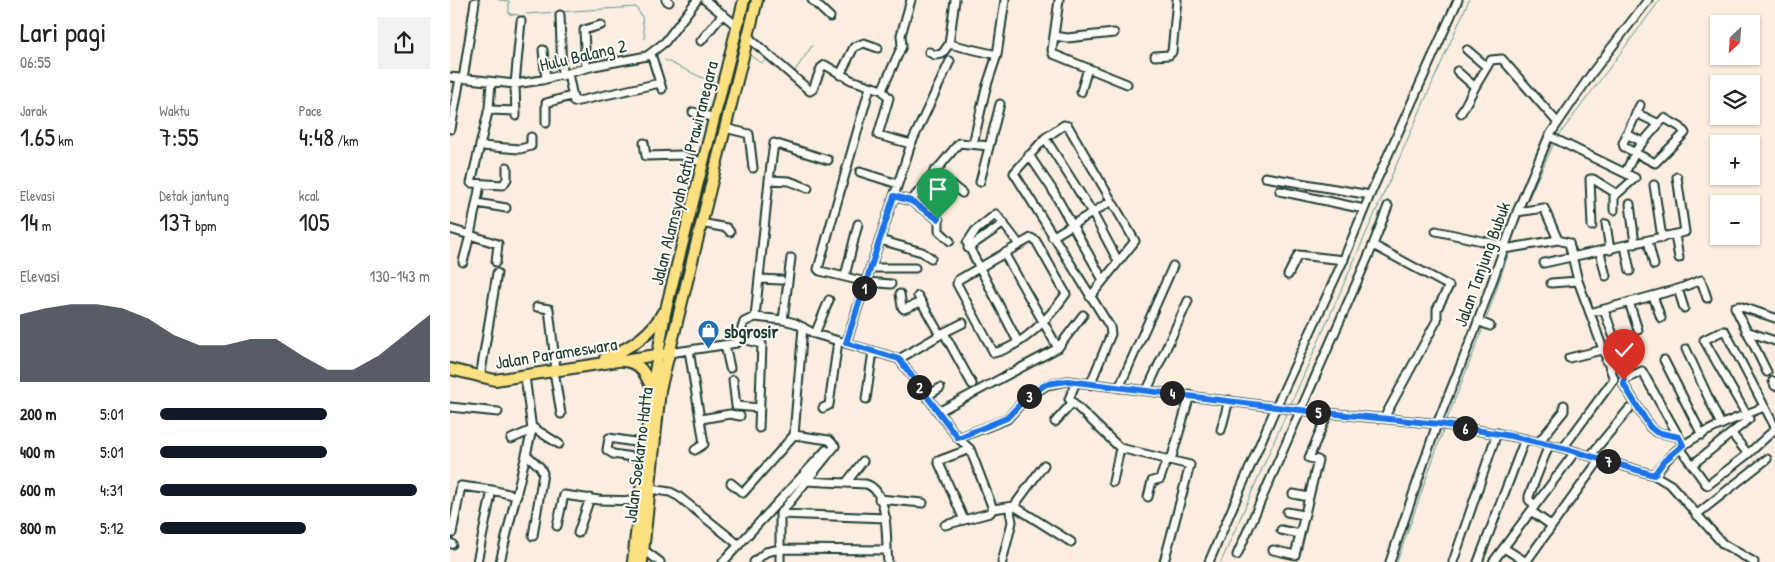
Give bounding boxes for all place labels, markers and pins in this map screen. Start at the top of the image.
pin [917,168,959,219]
pin: 1 [852,276,876,300]
shop icon: sbgrosir [696,319,720,350]
place label: sbgrosir [724,319,779,345]
pin [1603,329,1645,380]
pin: 2 [906,374,932,400]
pin: 4 [1160,380,1184,406]
pin: 3 [1016,384,1042,408]
pin: 5 [1306,400,1330,424]
pin: 6 [1452,416,1478,440]
pin: 7 [1596,448,1620,474]

